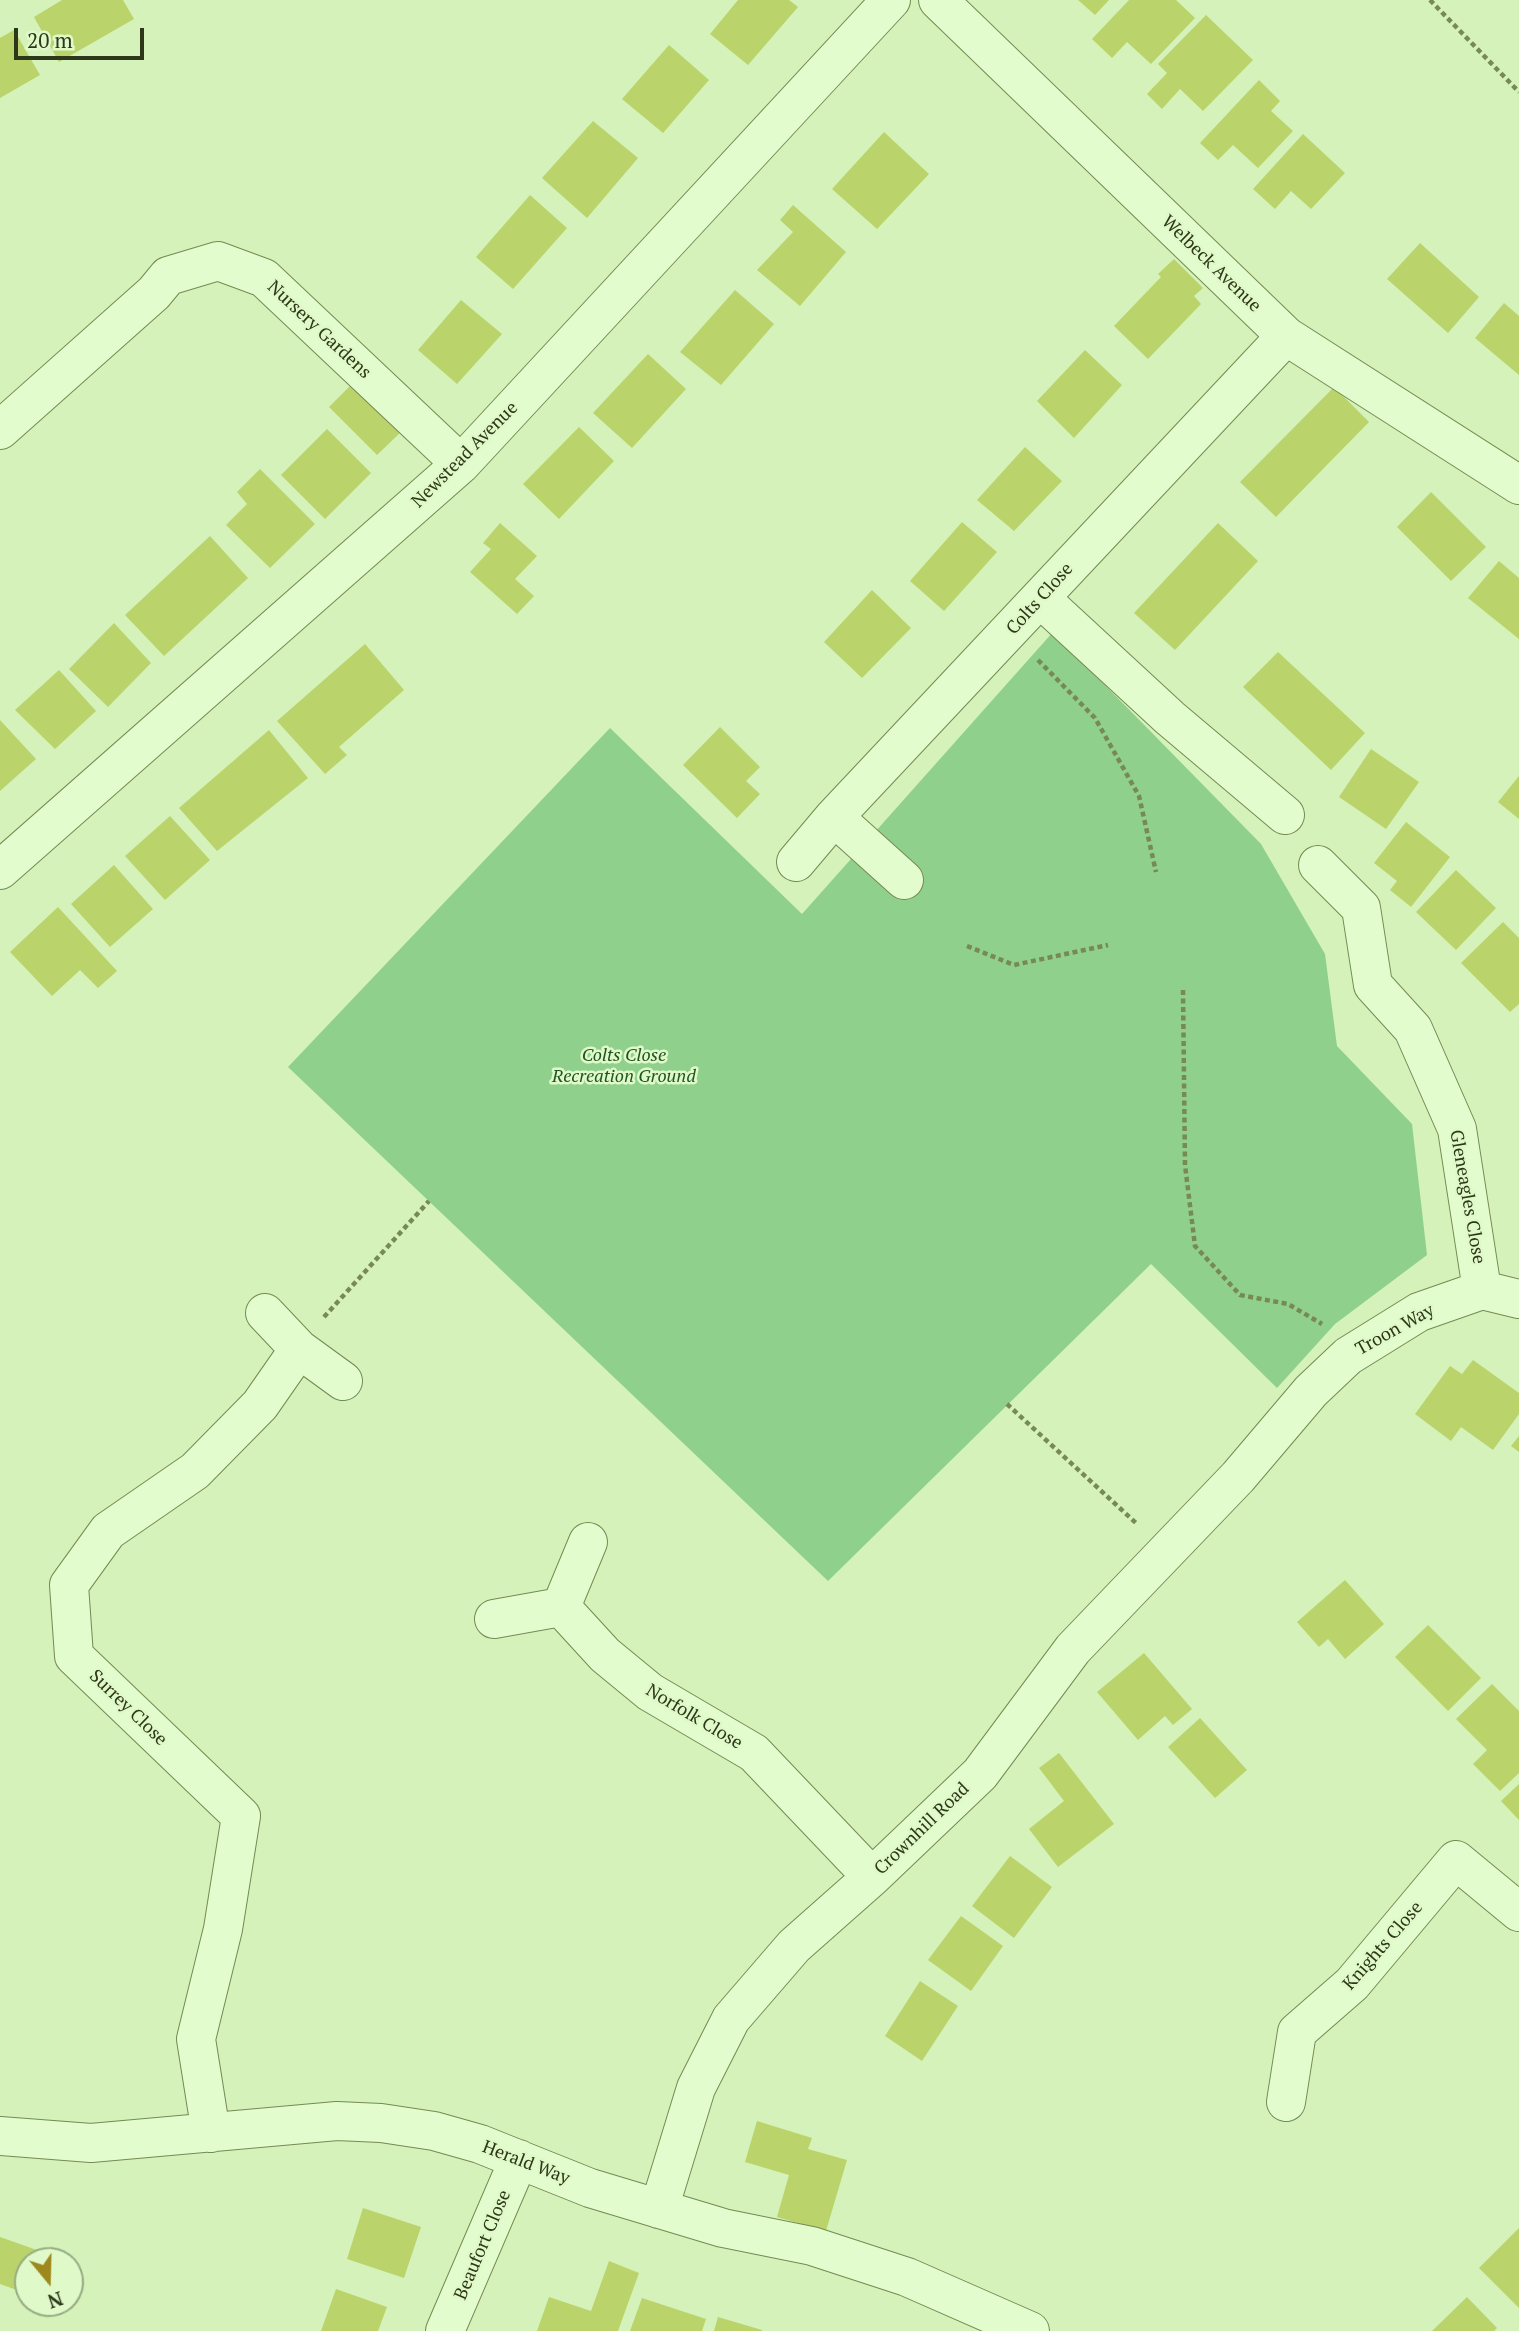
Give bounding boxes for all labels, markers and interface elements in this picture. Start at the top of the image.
scale bar [18,14,147,58]
text: 20 m [27,26,73,54]
street label: Welbeck Avenue [1157,211,1265,317]
street label: Nursery Gardens [263,276,375,384]
street label: Newstead Avenue [407,397,523,513]
street label: Colts Close [1002,559,1078,639]
park label: Colts Close Recreation Ground [552,1045,696,1088]
street label: Gleneagles Close [1445,1128,1489,1266]
street label: Troon Way [1352,1300,1438,1360]
street label: Surrey Close [85,1666,171,1750]
street label: Norfolk Close [642,1680,746,1754]
street label: Crownhill Road [870,1778,974,1880]
street label: Knights Close [1339,1897,1427,1995]
street label: Herald Way [479,2136,573,2190]
street label: Beaufort Close [450,2187,516,2303]
north arrow [14,2247,84,2317]
text: N [44,2286,66,2315]

